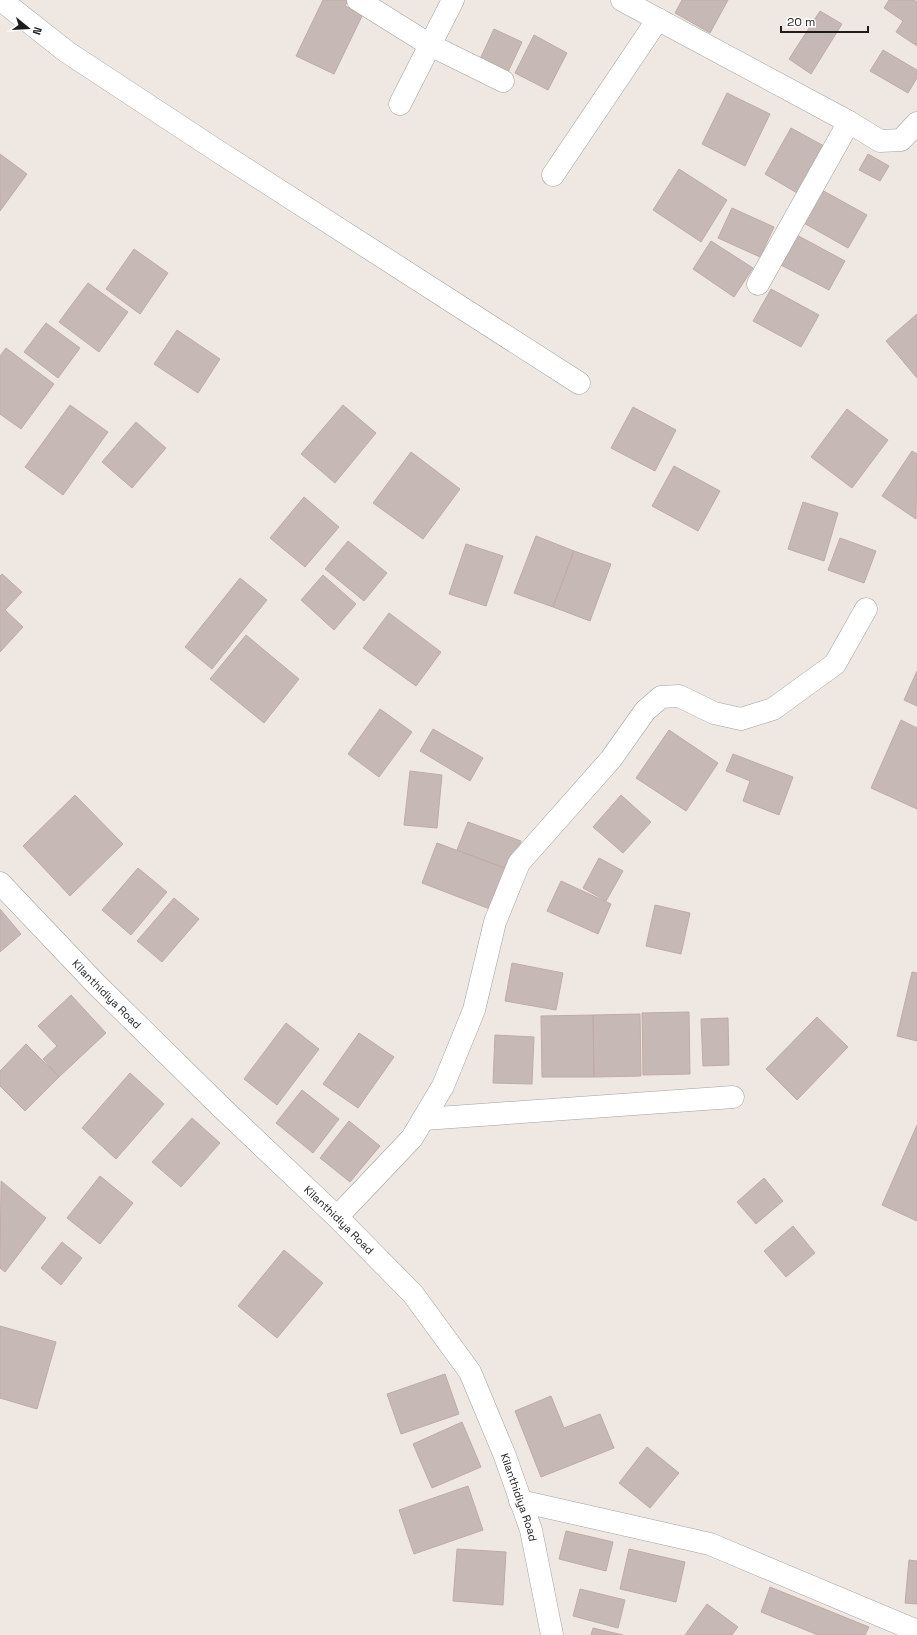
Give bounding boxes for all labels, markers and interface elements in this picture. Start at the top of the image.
north arrow [8,8,48,48]
scale bar [781,8,868,34]
text: 20 m [787,14,815,30]
text: N [30,25,45,37]
street label: Kilanthidiya Road [69,956,144,1032]
street label: Kilanthidiya Road [301,1183,377,1257]
street label: Kilanthidiya Road [498,1451,540,1542]

